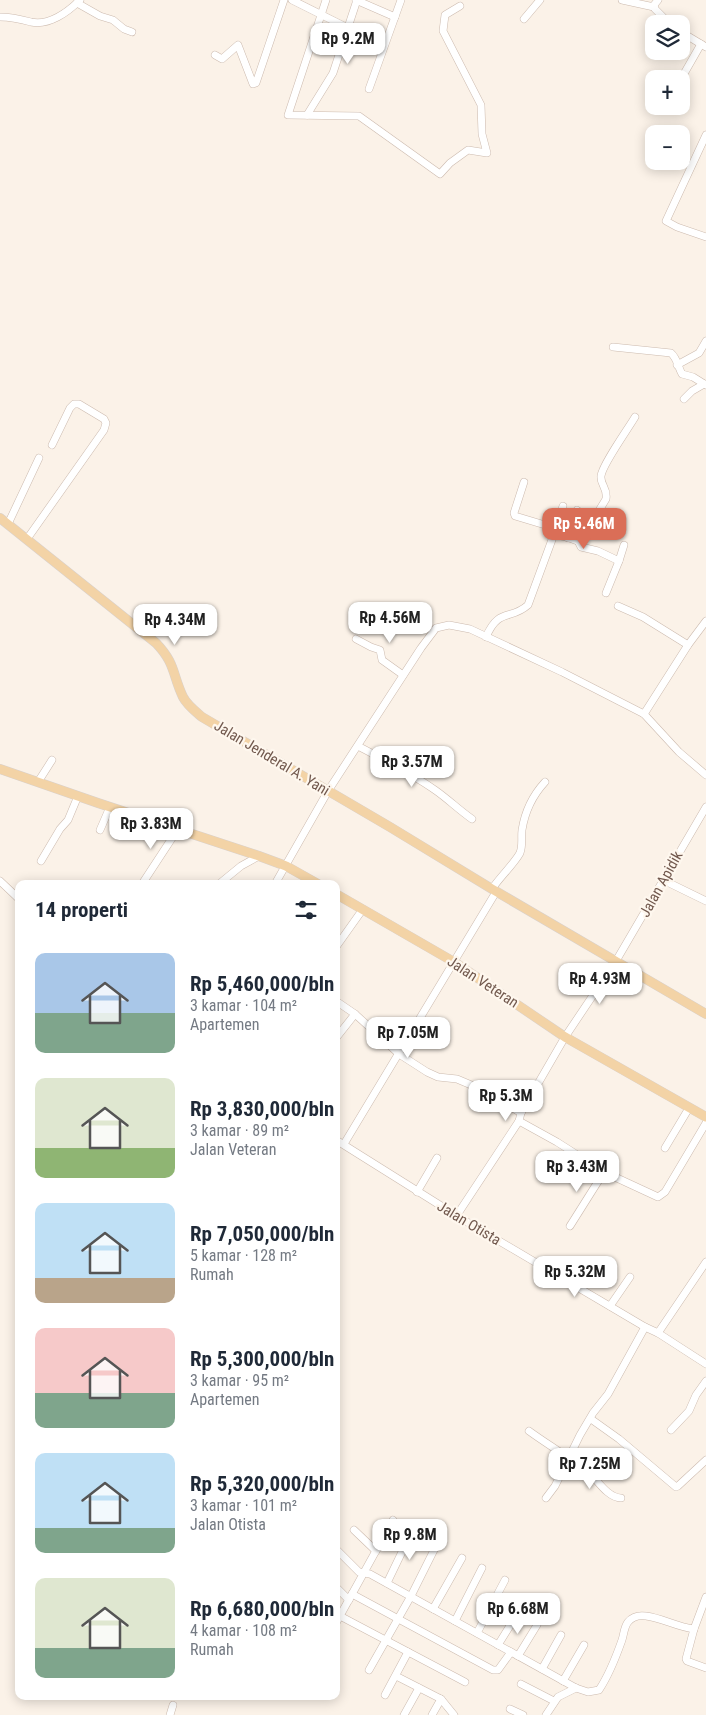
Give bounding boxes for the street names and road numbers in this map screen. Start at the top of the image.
street label: Jalan Jenderal A. Yani [211,716,333,800]
street label: Jalan Apidik [635,848,687,920]
street label: Jalan Veteran [444,952,522,1012]
street label: Jalan Otista [434,1197,504,1249]

